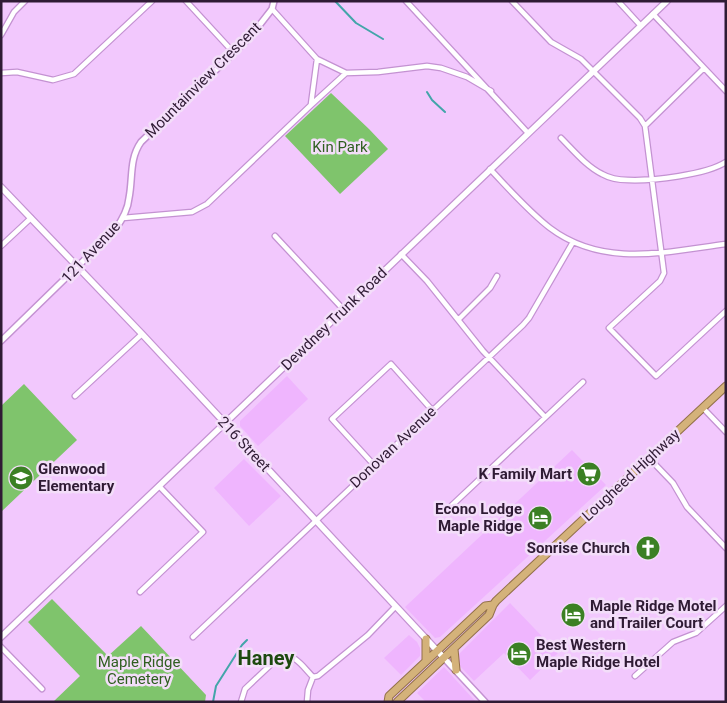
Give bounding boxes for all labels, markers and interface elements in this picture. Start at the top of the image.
street label: Mountainview Crescent [141,18,265,142]
park label: Kin Park [312,138,368,156]
street label: 121 Avenue [58,217,124,287]
street label: Dewdney Trunk Road [277,264,391,374]
street label: Donovan Avenue [346,402,440,492]
street label: 216 Street [214,413,274,475]
street label: Lougheed Highway [578,425,684,525]
place label: Glenwood Elementary [38,460,115,495]
supermarket icon: K Family Mart [576,461,602,487]
school or university icon: Glenwood Elementary [8,465,34,491]
place label: K Family Mart [478,465,572,483]
place label: Econo Lodge Maple Ridge [435,500,522,535]
hotel icon: Econo Lodge Maple Ridge [527,505,553,531]
church icon: Sonrise Church [635,535,661,561]
place label: Sonrise Church [527,539,630,557]
place label: Maple Ridge Motel and Trailer Court [590,597,717,632]
hotel icon: Maple Ridge Motel and Trailer Court [560,602,586,628]
place label: Best Western Maple Ridge Hotel [536,636,660,671]
hotel icon: Best Western Maple Ridge Hotel [506,641,532,667]
district label: Haney [238,646,295,670]
park label: Maple Ridge Cemetery [98,653,180,688]

